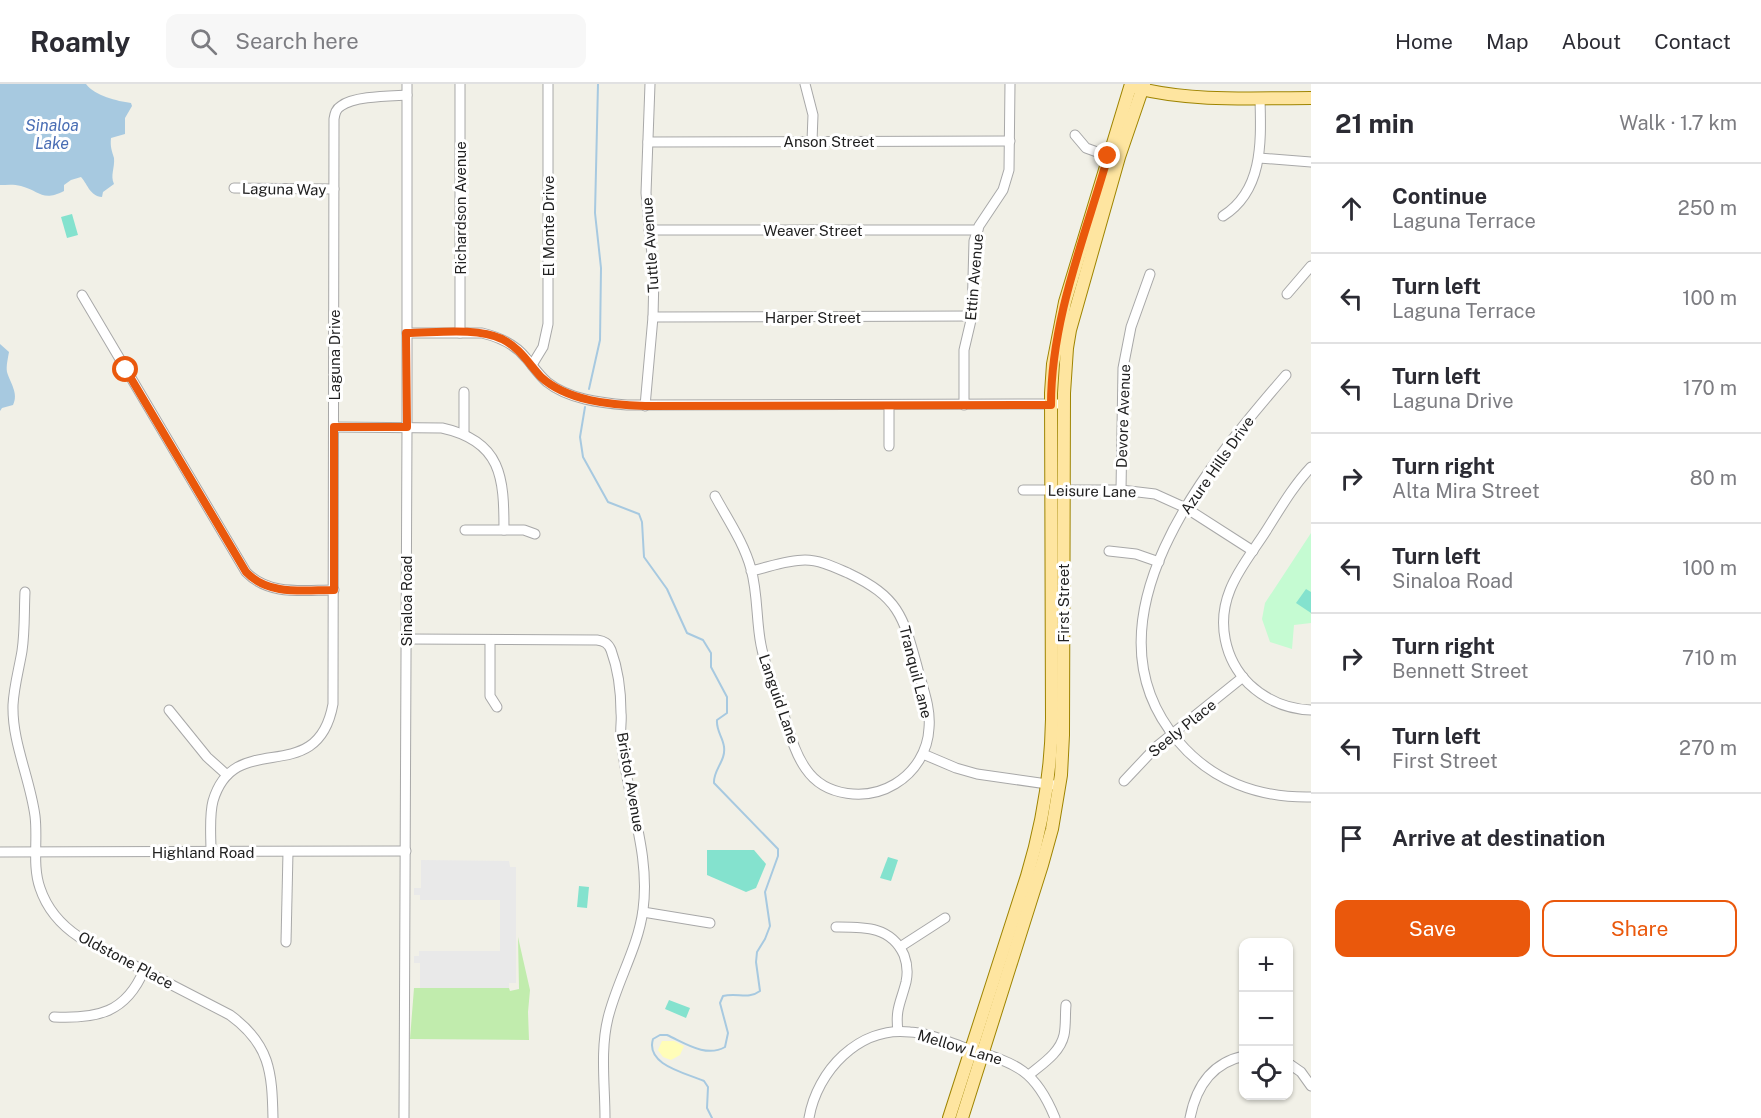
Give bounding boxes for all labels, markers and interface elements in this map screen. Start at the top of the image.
search box [166,14,586,68]
text: Roamly [30,25,130,58]
icon: search [187,25,220,58]
text: Search here [235,28,359,54]
text: Home [1395,29,1453,54]
text: Map [1486,29,1529,54]
text: About [1562,29,1621,54]
text: Contact [1654,29,1731,54]
text: 21 min [1335,108,1414,139]
text: Walk · 1.7 km [1619,111,1737,135]
water label: Sinaloa Lake [25,116,79,153]
street label: Anson Street [783,133,875,150]
street label: Richardson Avenue [452,141,469,275]
route end [1094,142,1120,168]
street label: El Monte Drive [540,176,557,276]
street label: Laguna Way [242,180,326,198]
text: Continue [1392,183,1487,209]
icon: ahead [1335,192,1368,225]
text: 250 m [1678,196,1737,220]
street label: Tuttle Avenue [638,197,662,293]
text: Laguna Terrace [1392,209,1536,233]
street label: Weaver Street [763,222,863,239]
street label: Ettin Avenue [962,233,986,321]
text: Turn left [1392,273,1481,299]
icon: left [1335,282,1368,315]
text: 100 m [1682,286,1737,310]
text: Laguna Terrace [1392,299,1536,323]
street label: Laguna Drive [326,309,343,401]
street label: Harper Street [765,309,861,326]
route start [112,356,138,382]
text: Turn left [1392,363,1481,389]
street label: Devore Avenue [1113,364,1133,468]
icon: left [1335,372,1368,405]
text: 170 m [1683,376,1737,400]
text: Laguna Drive [1392,389,1513,413]
street label: Azure Hills Drive [1177,413,1257,517]
text: Turn right [1392,453,1495,479]
icon: right [1335,462,1368,495]
text: 80 m [1690,466,1737,490]
text: Alta Mira Street [1392,479,1540,503]
street label: Leisure Lane [1048,482,1136,500]
text: Turn left [1392,543,1481,569]
icon: left [1335,552,1368,585]
street label: Sinaloa Road [398,556,415,646]
text: 100 m [1682,556,1737,580]
street label: First Street [1055,563,1072,643]
text: Sinaloa Road [1392,569,1513,593]
street label: Tranquil Lane [896,624,936,720]
text: Turn right [1392,633,1495,659]
icon: right [1335,642,1368,675]
text: 710 m [1682,646,1737,670]
street label: Languid Lane [756,652,802,746]
text: Bennett Street [1392,659,1529,683]
street label: Seely Place [1145,696,1219,760]
text: Turn left [1392,723,1481,749]
street label: Bristol Avenue [614,731,648,833]
icon: left [1335,732,1368,765]
text: 270 m [1679,736,1737,760]
text: First Street [1392,749,1498,773]
icon: arrive [1335,822,1368,855]
text: Arrive at destination [1392,825,1605,851]
street label: Highland Road [152,844,254,861]
button: Save [1335,900,1530,957]
button: Share [1542,900,1737,957]
street label: Oldstone Place [76,928,176,992]
map controls [1239,938,1293,1100]
button: + [1239,938,1293,992]
button: − [1239,992,1293,1046]
street label: Mellow Lane [916,1026,1004,1068]
button: locate [1239,1046,1293,1100]

